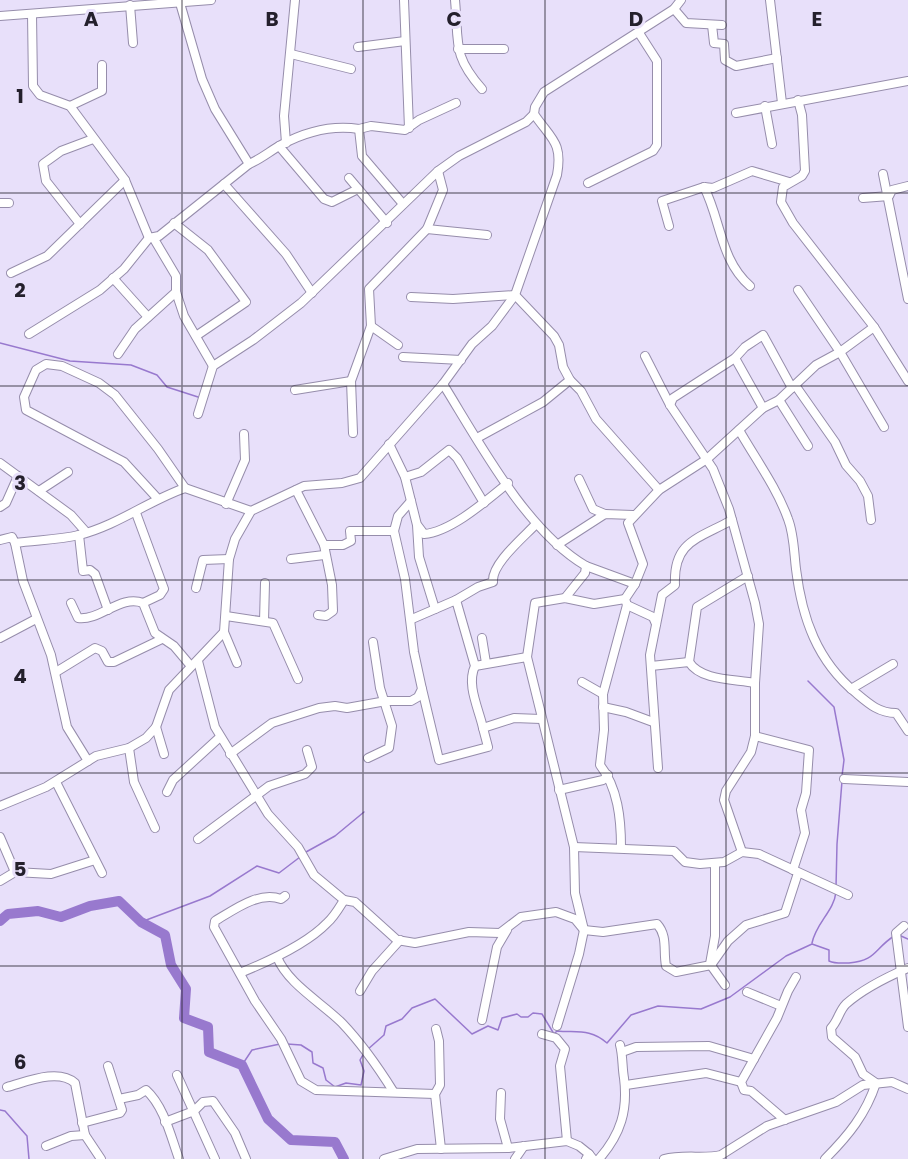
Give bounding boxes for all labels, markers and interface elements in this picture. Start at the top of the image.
text: A [84,5,99,33]
text: B [265,5,279,33]
text: C [446,5,462,33]
text: D [629,5,643,33]
text: E [812,5,822,33]
text: 1 [16,82,24,110]
text: 2 [14,276,26,304]
text: 3 [14,469,26,497]
text: 4 [13,662,27,690]
text: 5 [14,855,27,883]
text: 6 [14,1048,26,1076]

